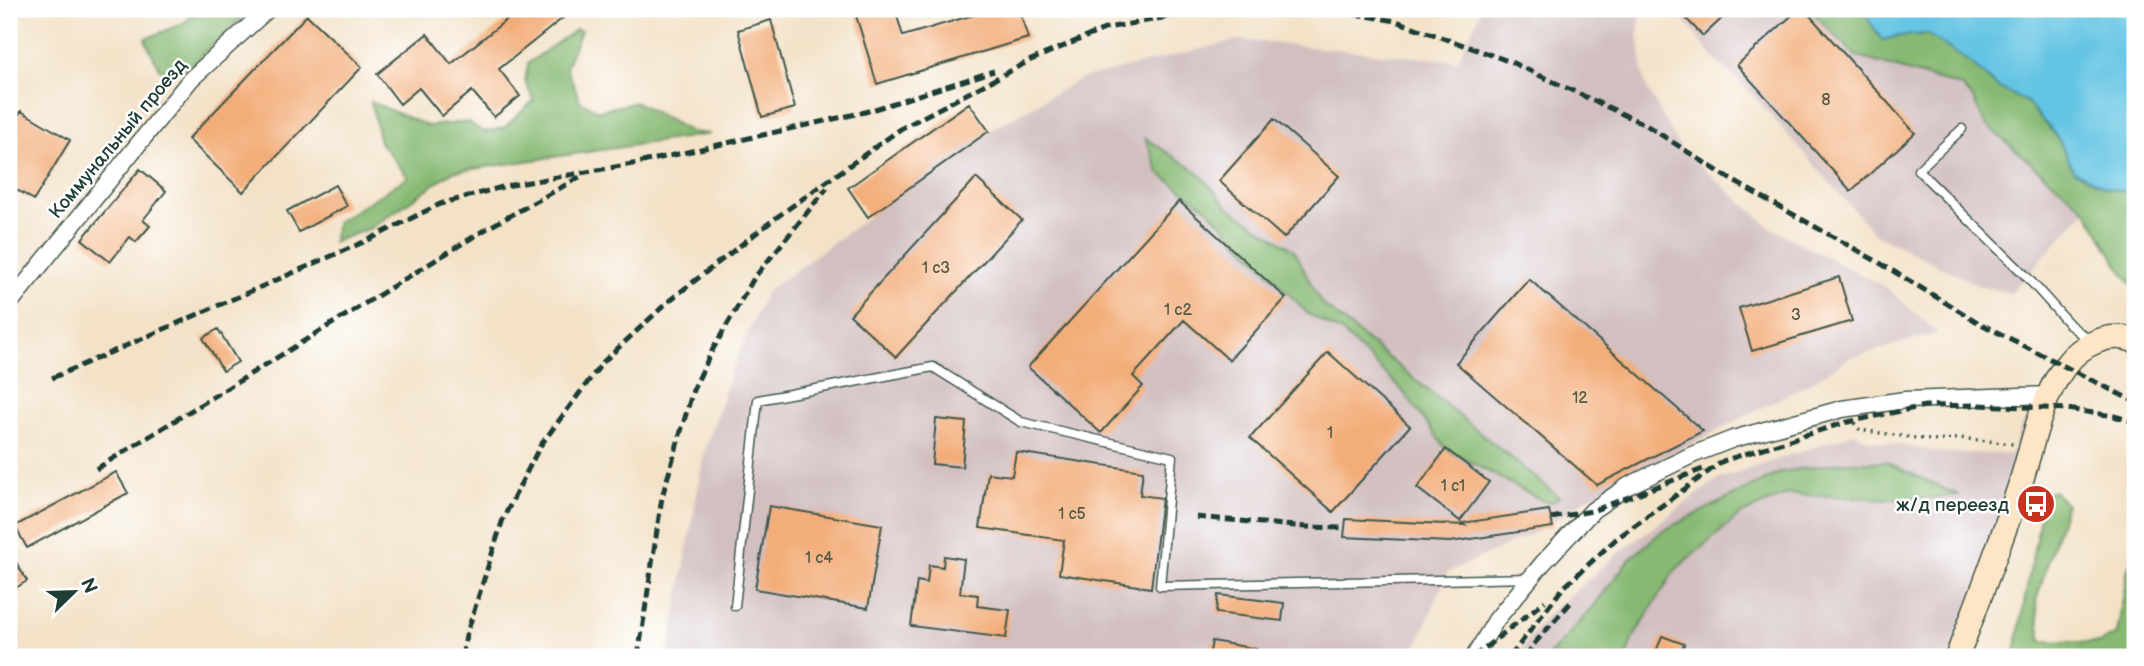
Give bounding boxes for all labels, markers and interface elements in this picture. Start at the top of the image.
street label: Коммунальный проезд [45,54,192,224]
house number: 8 [1821,91,1831,110]
house number: 1 с3 [922,259,950,278]
house number: 1 с2 [1164,301,1192,320]
house number: 3 [1791,306,1801,325]
house number: 12 [1572,389,1588,408]
house number: 1 [1327,424,1333,443]
house number: 1 с1 [1441,477,1465,496]
bus stop icon: ж/д переезд [2015,483,2057,525]
place label: ж/д переезд [1896,494,2009,517]
house number: 1 с5 [1058,505,1086,524]
house number: 1 с4 [805,549,833,568]
north arrow [38,558,108,628]
text: N [75,575,102,597]

